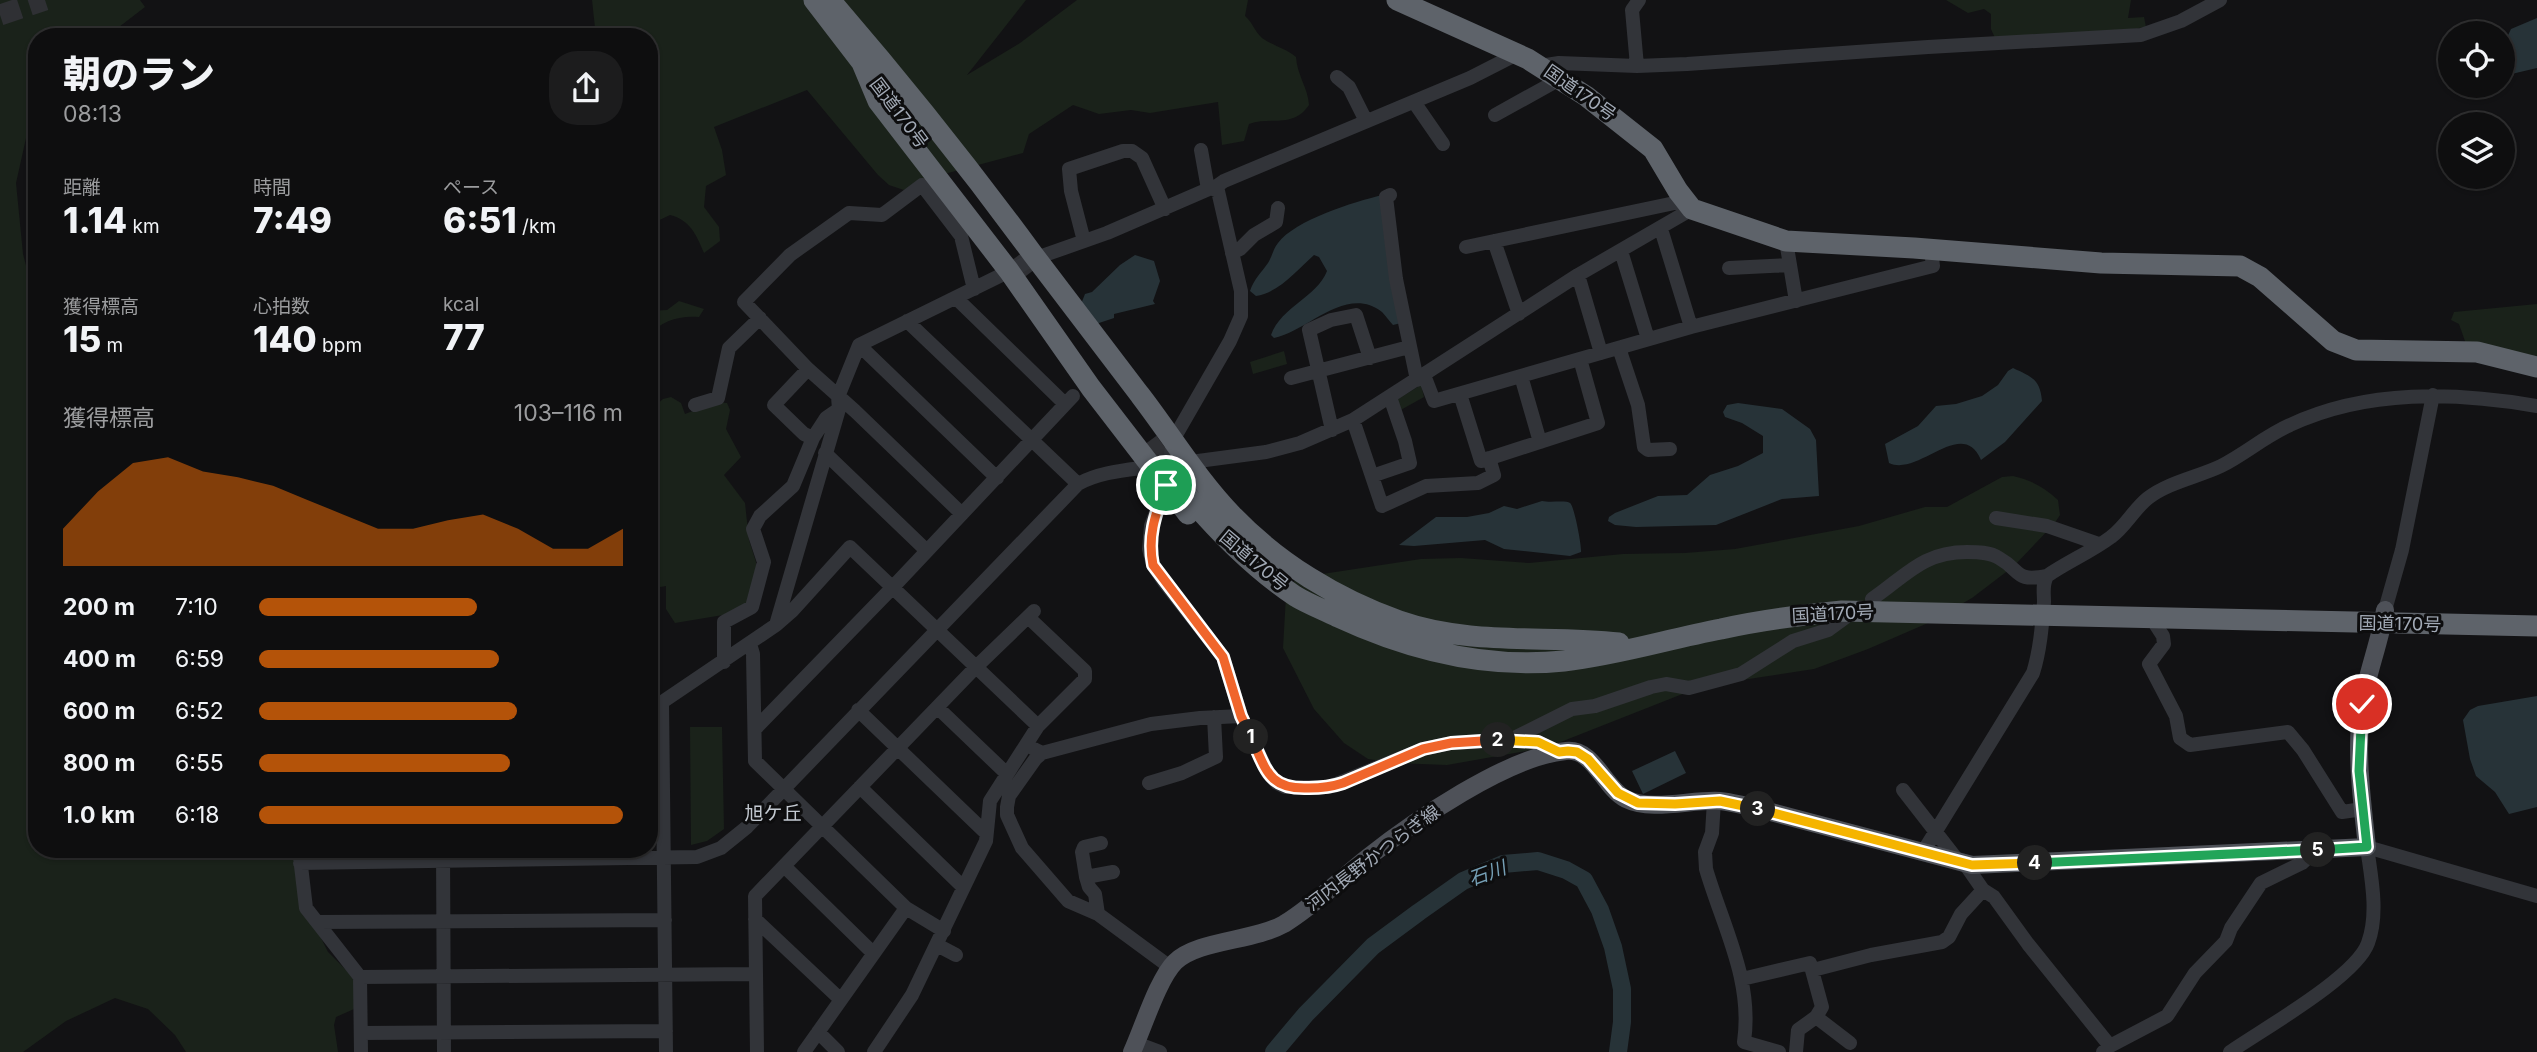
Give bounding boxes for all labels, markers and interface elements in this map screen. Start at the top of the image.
map controls [2438,21,2515,189]
button: locate [2438,21,2515,98]
text: 朝のラン [63,51,215,97]
button: share [549,51,623,125]
street label: 国道170号 [1540,60,1620,125]
street label: 国道170号 [866,73,933,152]
text: 08:13 [63,100,122,128]
button: layers [2438,112,2515,189]
text: 距離 [63,176,101,199]
text: 時間 [253,176,291,199]
text: ペース [443,176,499,199]
text: 1.14 [63,199,127,241]
text: 7:49 [253,199,332,241]
text: 6:51 [443,199,517,241]
text: km [127,215,160,238]
text: /km [517,215,556,238]
text: kcal [443,293,479,316]
text: 獲得標高 [63,295,139,318]
text: 心拍数 [253,295,310,318]
text: 77 [443,316,485,358]
text: 15 [63,318,101,360]
text: 140 [253,318,317,360]
text: m [101,334,123,357]
text: bpm [317,334,362,357]
text: 103–116 m [514,399,623,427]
text: 獲得標高 [63,404,155,432]
pin [1136,455,1196,515]
icon: arrive [1147,466,1185,504]
street label: 国道170号 [1216,526,1293,595]
text: 200 m [63,593,135,621]
text: 7:10 [175,593,218,621]
street label: 国道170号 [1791,601,1875,626]
street label: 国道170号 [2359,612,2441,635]
text: 400 m [63,645,136,673]
text: 6:59 [175,645,224,673]
pin [2332,674,2392,734]
icon: check [2343,685,2381,723]
text: 600 m [63,697,135,725]
text: 6:52 [175,697,224,725]
pin: 1 [1234,720,1268,754]
pin: 2 [1480,722,1516,758]
text: 1 [1246,725,1255,748]
text: 2 [1492,728,1503,751]
text: 800 m [63,749,135,777]
text: 6:55 [175,749,224,777]
pin: 3 [1740,792,1776,826]
text: 3 [1751,797,1764,820]
street label: 河内長野かつらぎ線 [1302,800,1444,915]
text: 1.0 km [63,801,135,829]
text: 6:18 [175,801,219,829]
district label: 旭ケ丘 [744,802,802,825]
pin: 5 [2300,832,2336,868]
text: 5 [2311,838,2324,861]
pin: 4 [2018,846,2052,880]
text: 4 [2028,851,2041,874]
water label: 石川 [1465,855,1511,891]

